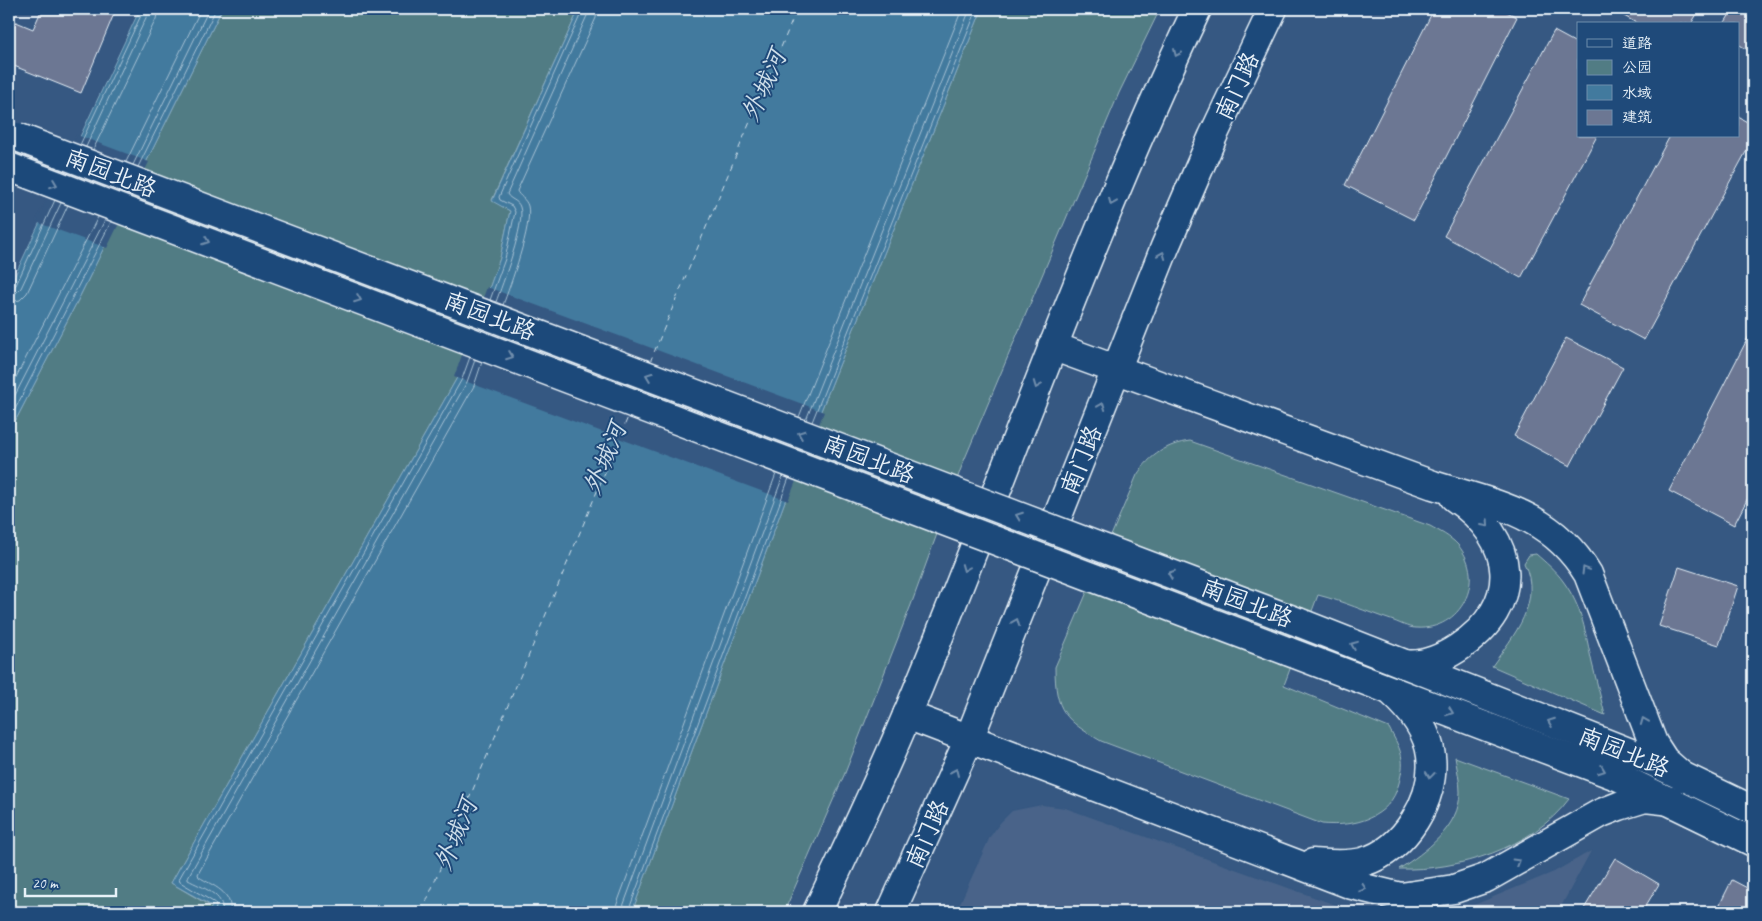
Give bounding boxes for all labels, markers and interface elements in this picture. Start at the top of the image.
legend [1577,22,1740,138]
text: 道路 [1622,34,1652,53]
water label: 外城河 [734,41,795,126]
street label: 南门路 [1208,47,1266,125]
one-way arrow [1173,48,1184,57]
text: 公园 [1622,58,1652,77]
text: 水域 [1622,84,1652,103]
text: 建筑 [1622,108,1652,127]
street label: 南园北路 [61,142,161,204]
one-way arrow [50,178,58,188]
one-way arrow [1108,197,1119,206]
one-way arrow [201,235,210,246]
one-way arrow [1156,251,1166,260]
street label: 南园北路 [440,285,540,347]
one-way arrow [353,293,362,303]
one-way arrow [505,350,514,361]
one-way arrow [646,372,654,382]
one-way arrow [1033,380,1043,388]
one-way arrow [1096,402,1106,411]
water label: 外城河 [576,414,635,499]
street label: 南门路 [1054,421,1108,499]
street label: 南园北路 [819,428,919,490]
one-way arrow [798,430,806,440]
one-way arrow [1015,512,1024,522]
one-way arrow [1480,519,1489,528]
one-way arrow [961,564,971,572]
one-way arrow [1582,566,1592,575]
one-way arrow [1167,570,1176,580]
street label: 南园北路 [1197,572,1297,634]
one-way arrow [1010,618,1020,627]
one-way arrow [1350,640,1359,651]
one-way arrow [1446,706,1454,716]
one-way arrow [1640,717,1651,726]
one-way arrow [1547,718,1556,728]
street label: 南园北路 [1574,720,1674,784]
one-way arrow [1597,764,1606,775]
one-way arrow [948,768,959,777]
one-way arrow [1425,772,1436,780]
water label: 外城河 [427,790,486,875]
street label: 南门路 [899,795,955,873]
one-way arrow [1512,858,1521,868]
scale bar [25,866,116,898]
text: 20 m [32,874,59,893]
one-way arrow [1358,883,1366,893]

